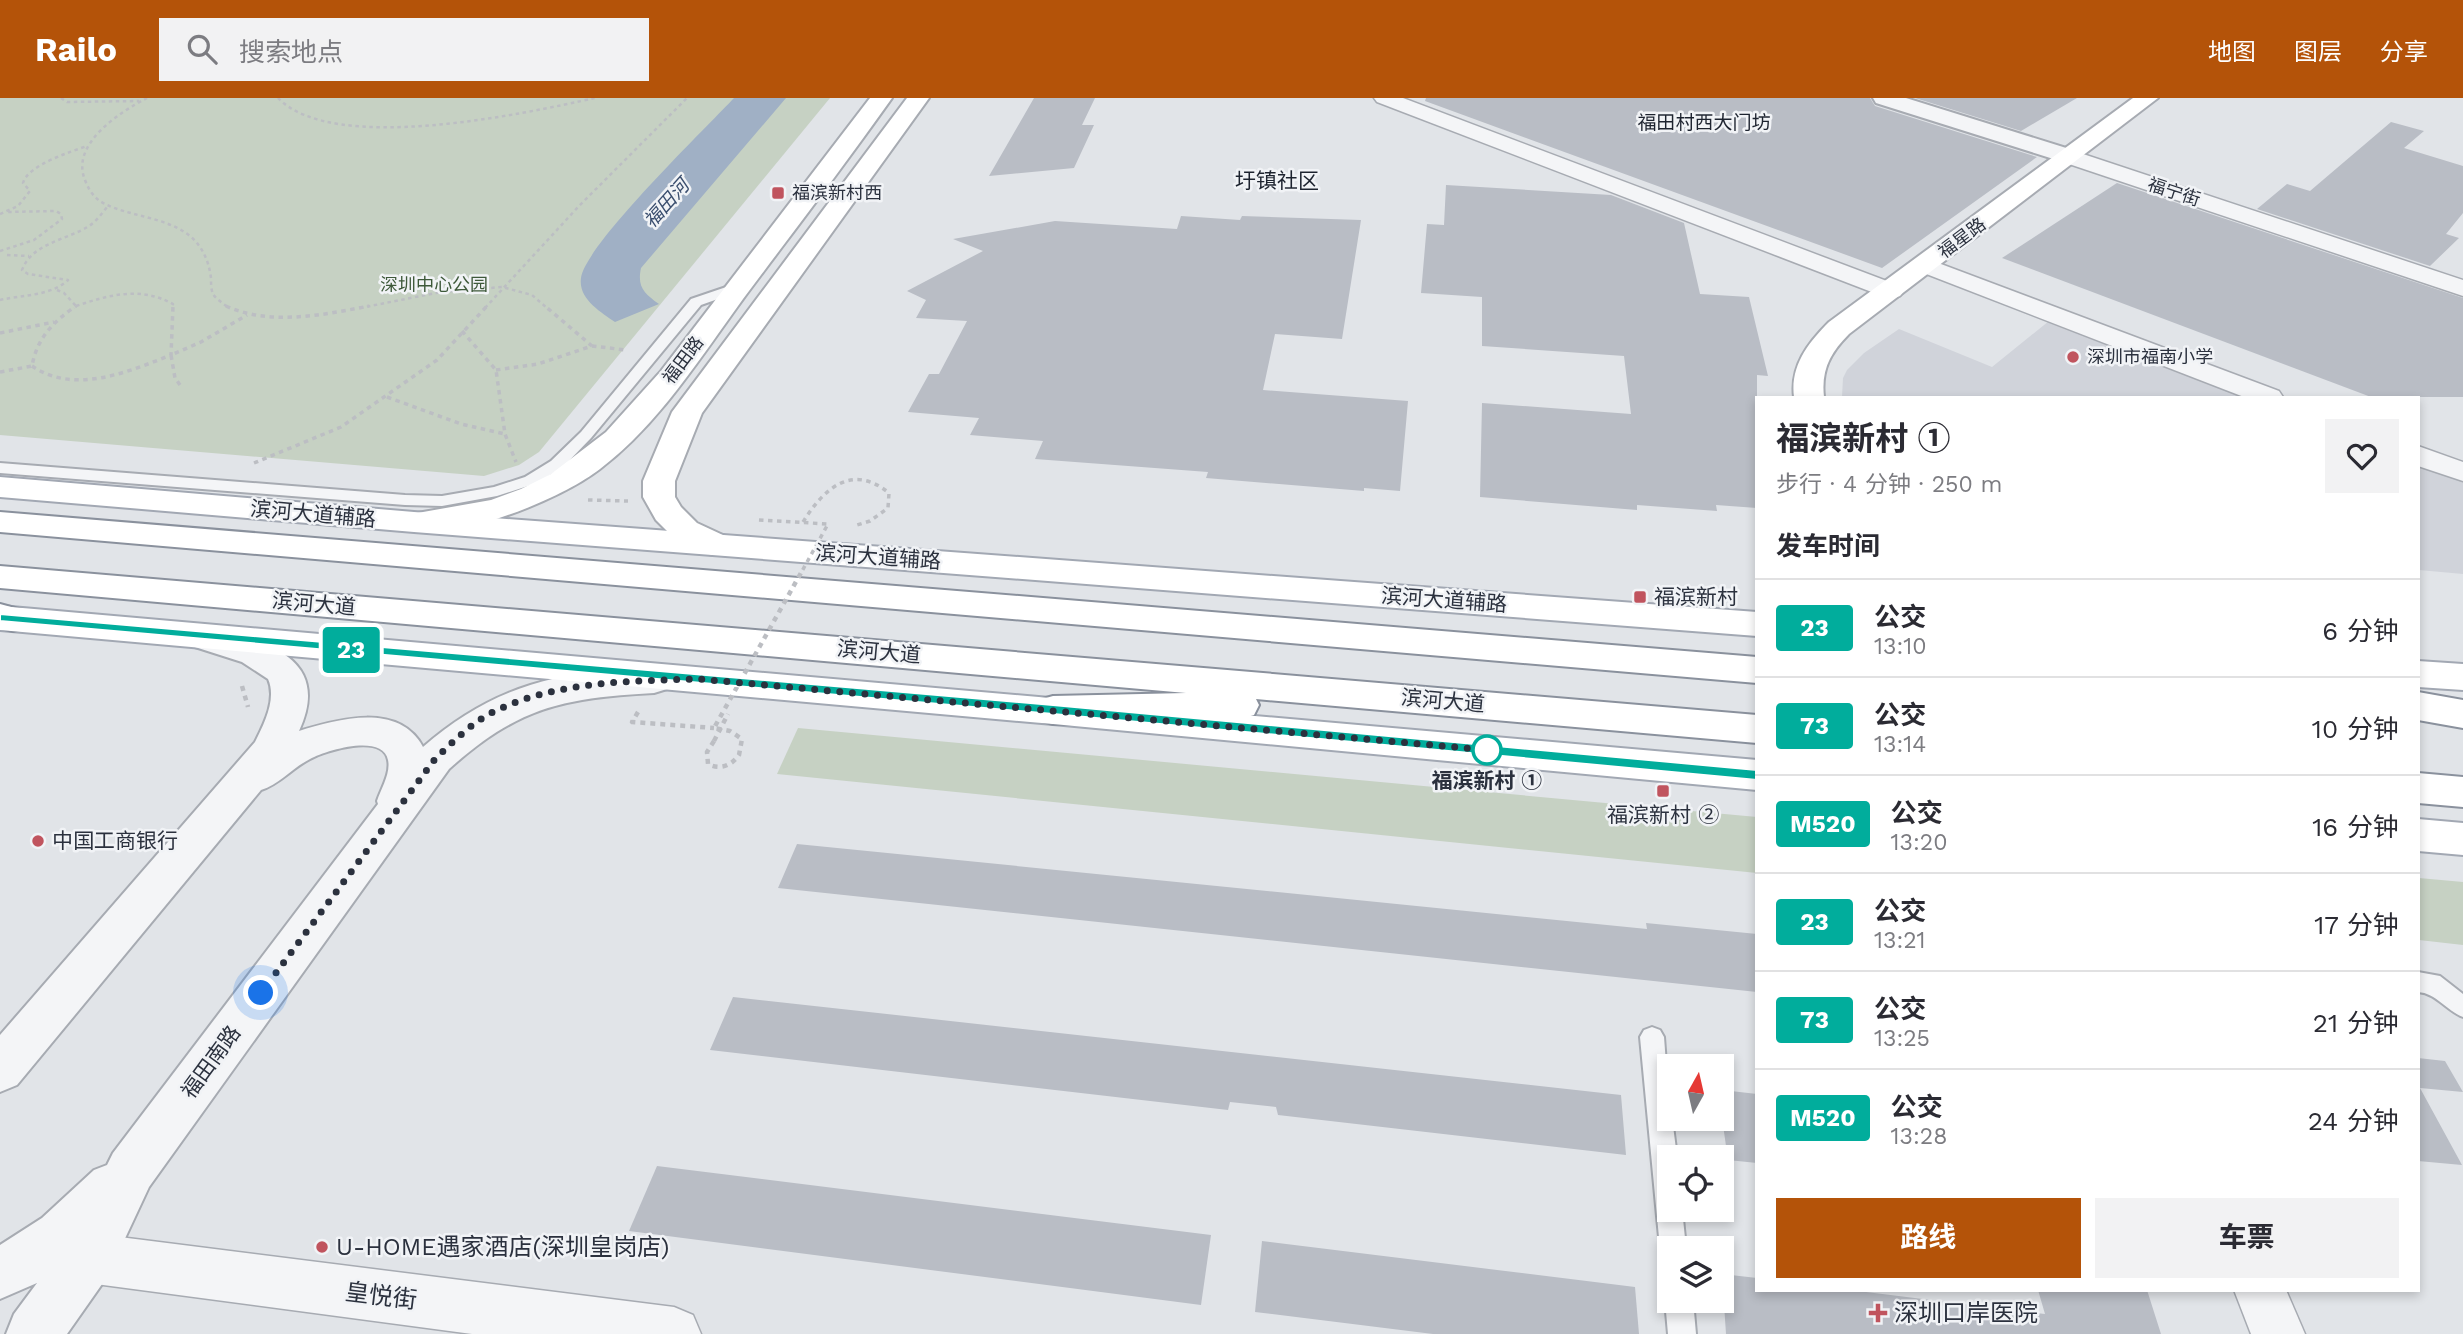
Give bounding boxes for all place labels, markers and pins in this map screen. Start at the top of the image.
place label: 福滨新村西 [792,182,882,203]
marker: 福滨新村西 [770,185,786,201]
place label: 深圳市福南小学 [2087,346,2213,367]
marker: 深圳市福南小学 [2065,349,2081,365]
place label: 福滨新村 [1654,584,1738,609]
marker: 福滨新村 [1632,589,1648,605]
marker: 福滨新村 ① [1472,735,1502,765]
place label: 福滨新村 ① [1431,768,1543,793]
marker: 福滨新村 ② [1655,783,1671,799]
place label: 福滨新村 ② [1607,802,1719,827]
place label: 中国工商银行 [52,828,178,853]
marker: 中国工商银行 [30,833,46,849]
place label: U-HOME遇家酒店(深圳皇岗店) [336,1233,669,1261]
marker: U-HOME遇家酒店(深圳皇岗店) [314,1239,330,1255]
place label: 深圳口岸医院 [1894,1299,2038,1327]
marker: 深圳口岸医院 [1868,1303,1888,1323]

